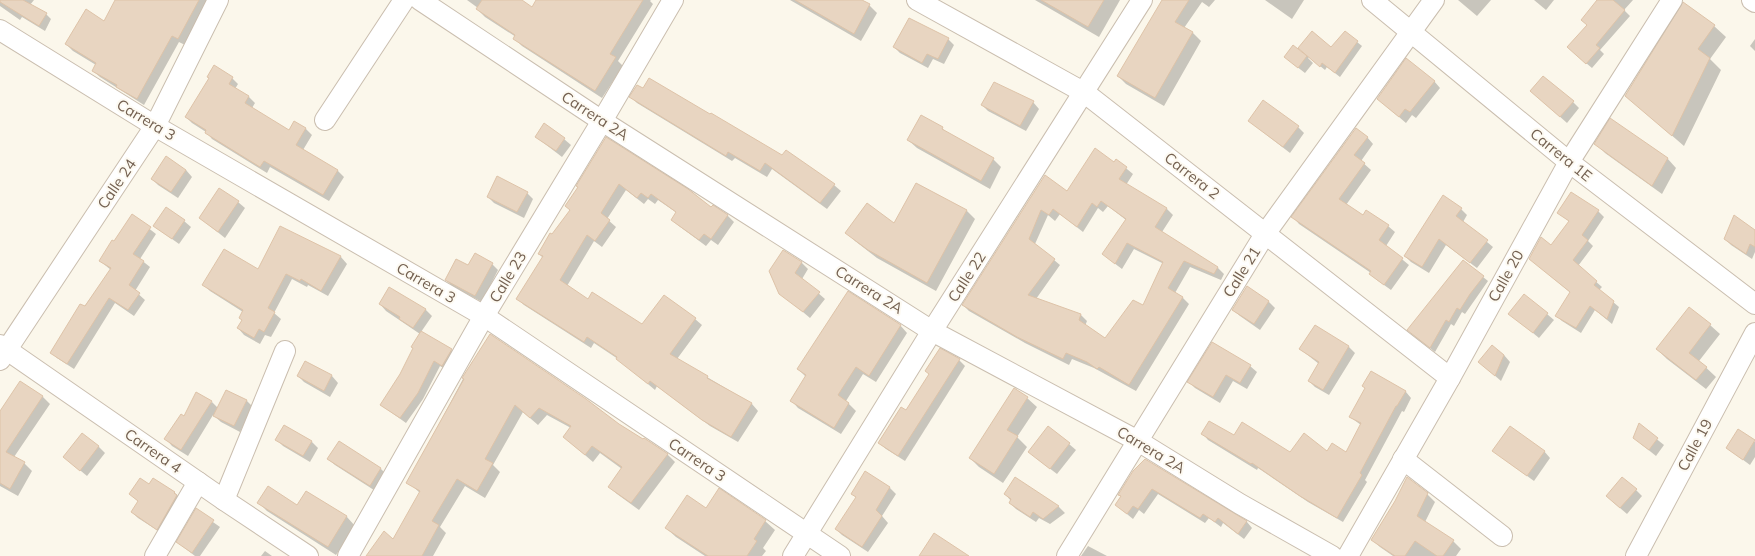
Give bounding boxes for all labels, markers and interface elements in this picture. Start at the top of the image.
street label: Carrera 2A [558,87,632,144]
street label: Carrera 3 [113,95,179,145]
street label: Carrera 1E [1527,124,1596,185]
street label: Carrera 2 [1161,148,1224,203]
street label: Calle 24 [93,155,140,212]
street label: Calle 21 [1219,243,1265,301]
street label: Calle 20 [1484,247,1528,305]
street label: Calle 23 [485,248,530,306]
street label: Calle 22 [943,248,990,305]
street label: Carrera 3 [393,258,459,307]
street label: Carrera 2A [832,261,907,318]
street label: Calle 19 [1673,415,1716,474]
street label: Carrera 2A [1114,422,1189,477]
street label: Carrera 4 [121,424,185,477]
street label: Carrera 3 [665,433,730,486]

